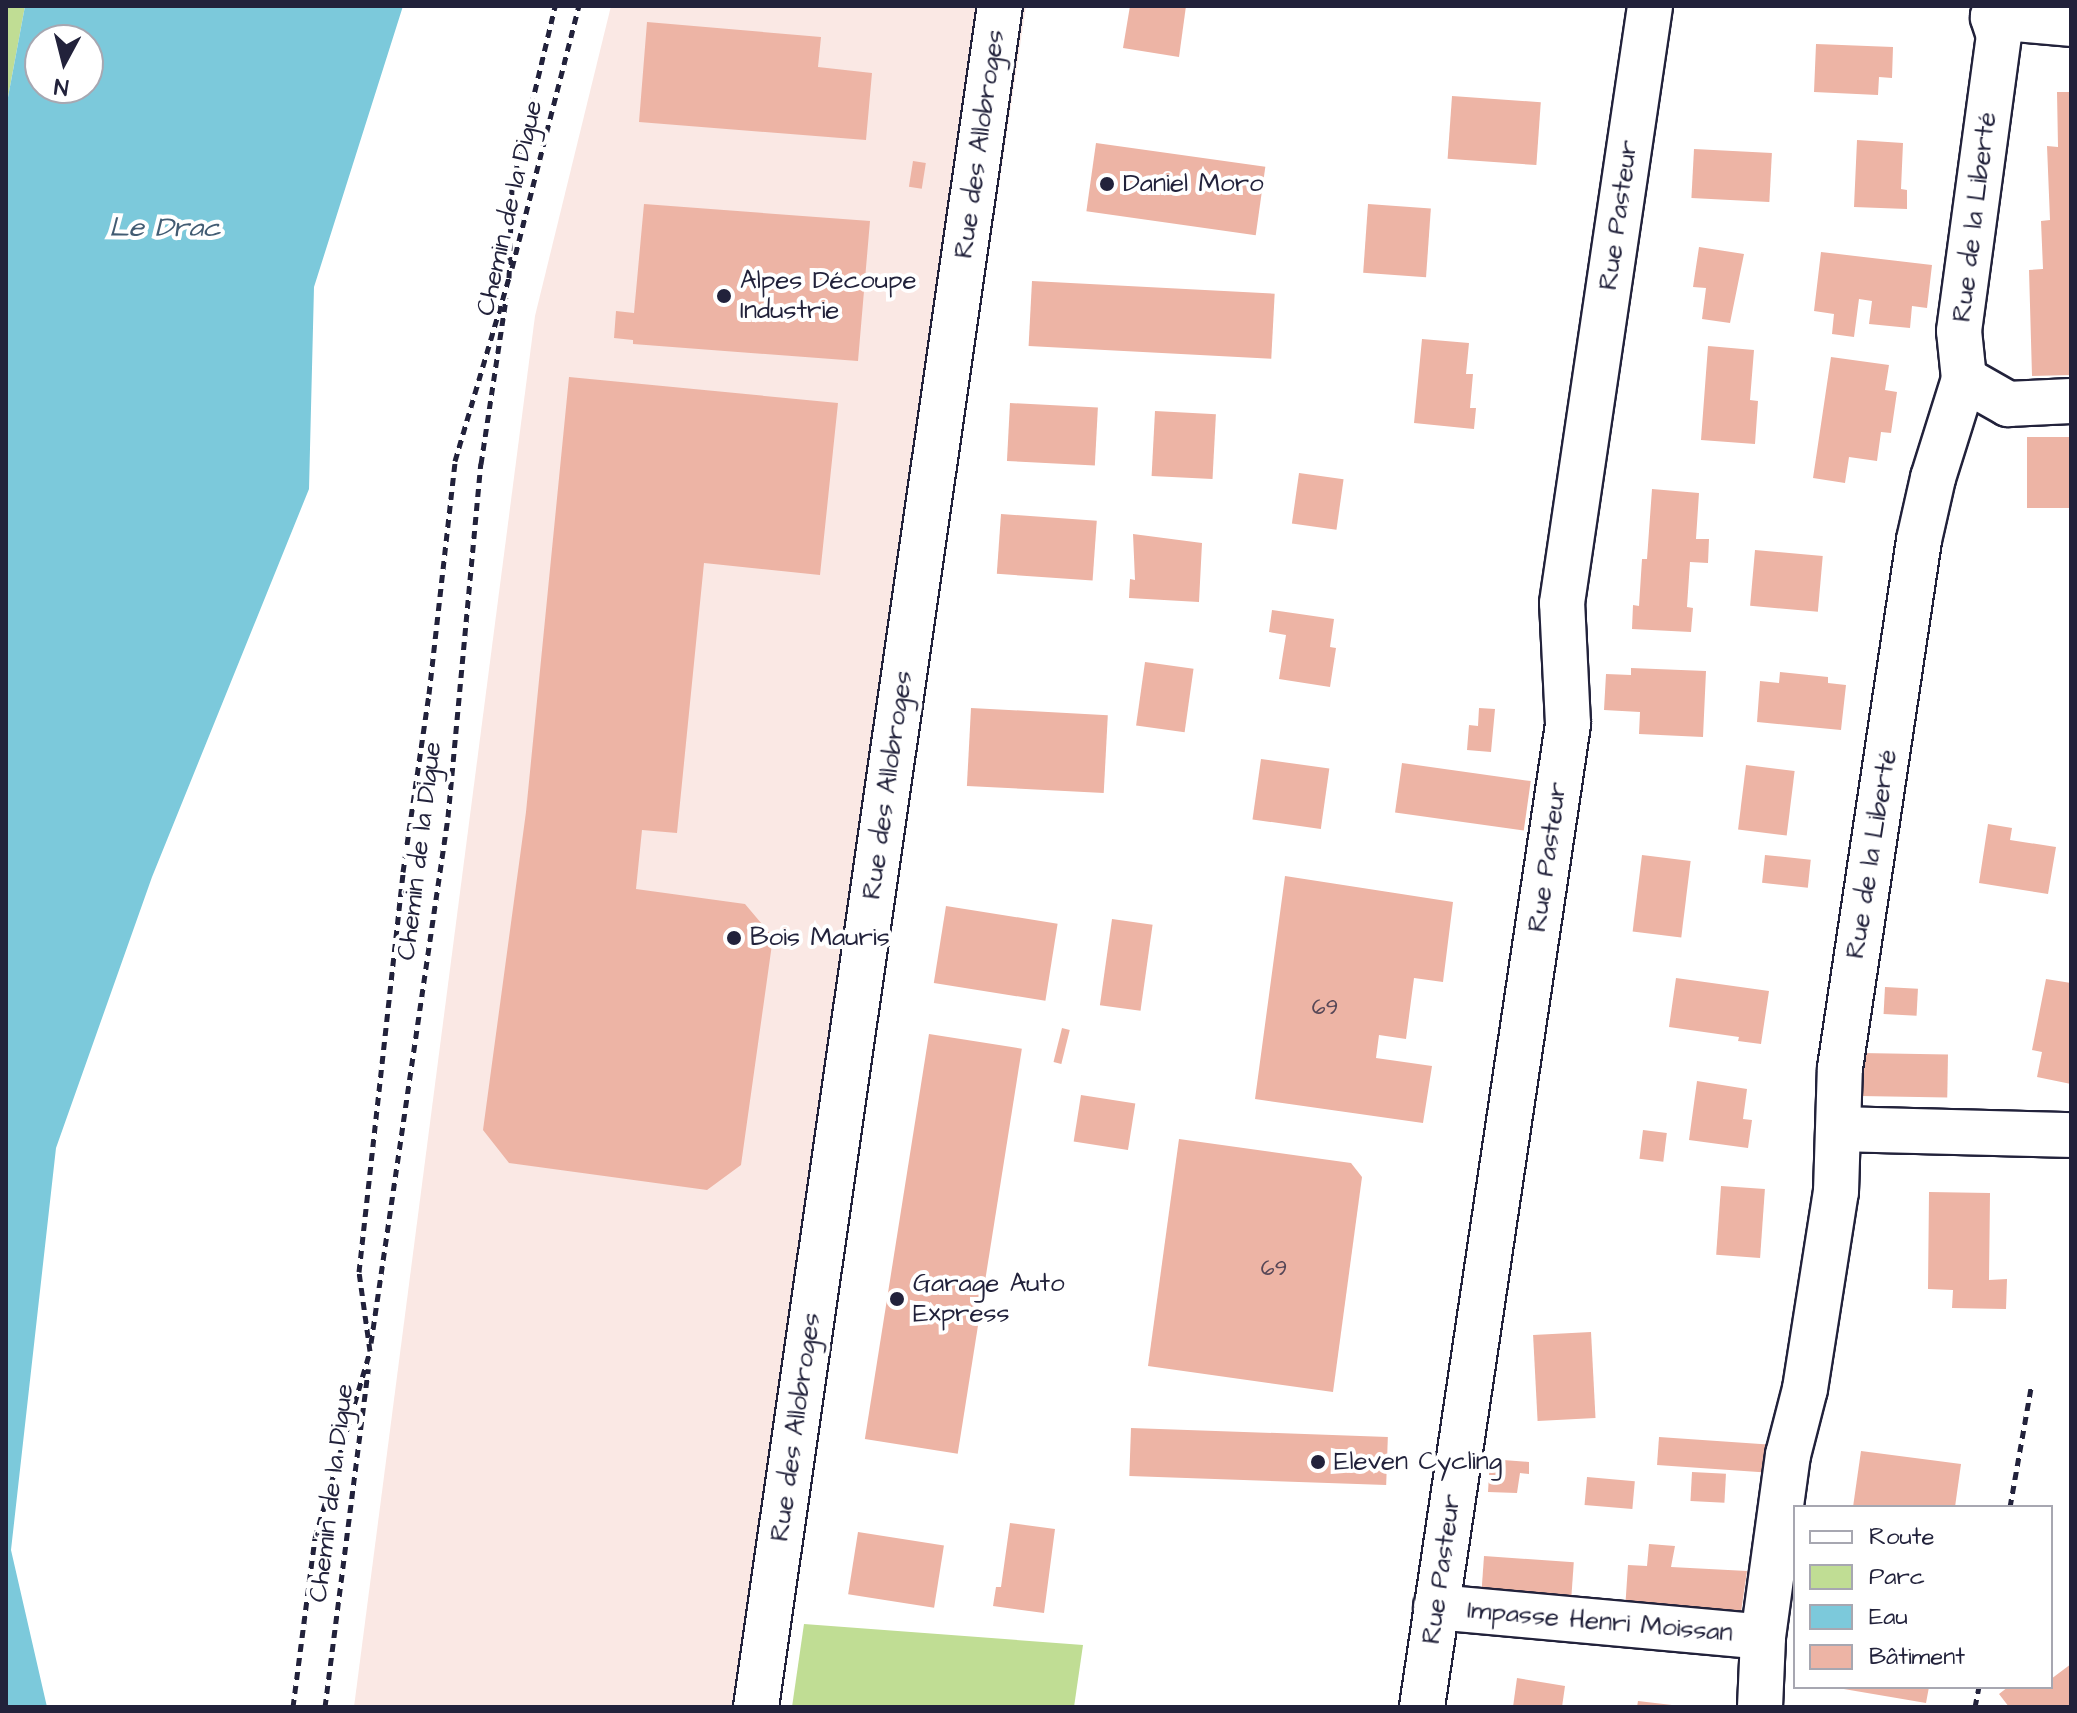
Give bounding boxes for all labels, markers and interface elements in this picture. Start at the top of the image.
north arrow [24,24,104,104]
street label: Rue des Allobroges [949,28,1011,260]
text: N [53,70,70,103]
street label: Chemin de la Digue [470,97,550,319]
street label: Rue de la Liberté [1947,110,2003,324]
street label: Rue Pasteur [1593,138,1645,292]
place label: Daniel Moro [1123,168,1264,200]
marker: Daniel Moro [1098,175,1116,193]
water label: Le Drac [109,211,221,245]
place label: Alpes Découpe Industrie [740,265,916,326]
marker: Alpes Découpe Industrie [715,287,733,305]
street label: Rue des Allobroges [857,669,919,901]
street label: Chemin de la Digue [391,740,449,962]
street label: Rue de la Liberté [1840,747,1904,961]
street label: Rue Pasteur [1522,780,1574,934]
place label: Bois Mauris [750,922,890,954]
marker: Bois Mauris [725,929,743,947]
house number: 69 [1312,995,1338,1021]
house number: 69 [1261,1256,1287,1282]
place label: Garage Auto Express [913,1268,1065,1330]
marker: Garage Auto Express [888,1290,906,1308]
street label: Rue des Allobroges [765,1311,827,1543]
street label: Chemin de la Digue [303,1382,361,1604]
place label: Eleven Cycling [1334,1446,1502,1478]
marker: Eleven Cycling [1309,1453,1327,1471]
street label: Rue Pasteur [1416,1492,1468,1646]
legend [1793,1505,2053,1689]
text: Route [1869,1520,1934,1554]
text: Parc [1869,1560,1925,1594]
street label: Impasse Henri Moissan [1466,1595,1734,1649]
text: Eau [1869,1600,1908,1634]
text: Bâtiment [1869,1640,1965,1674]

